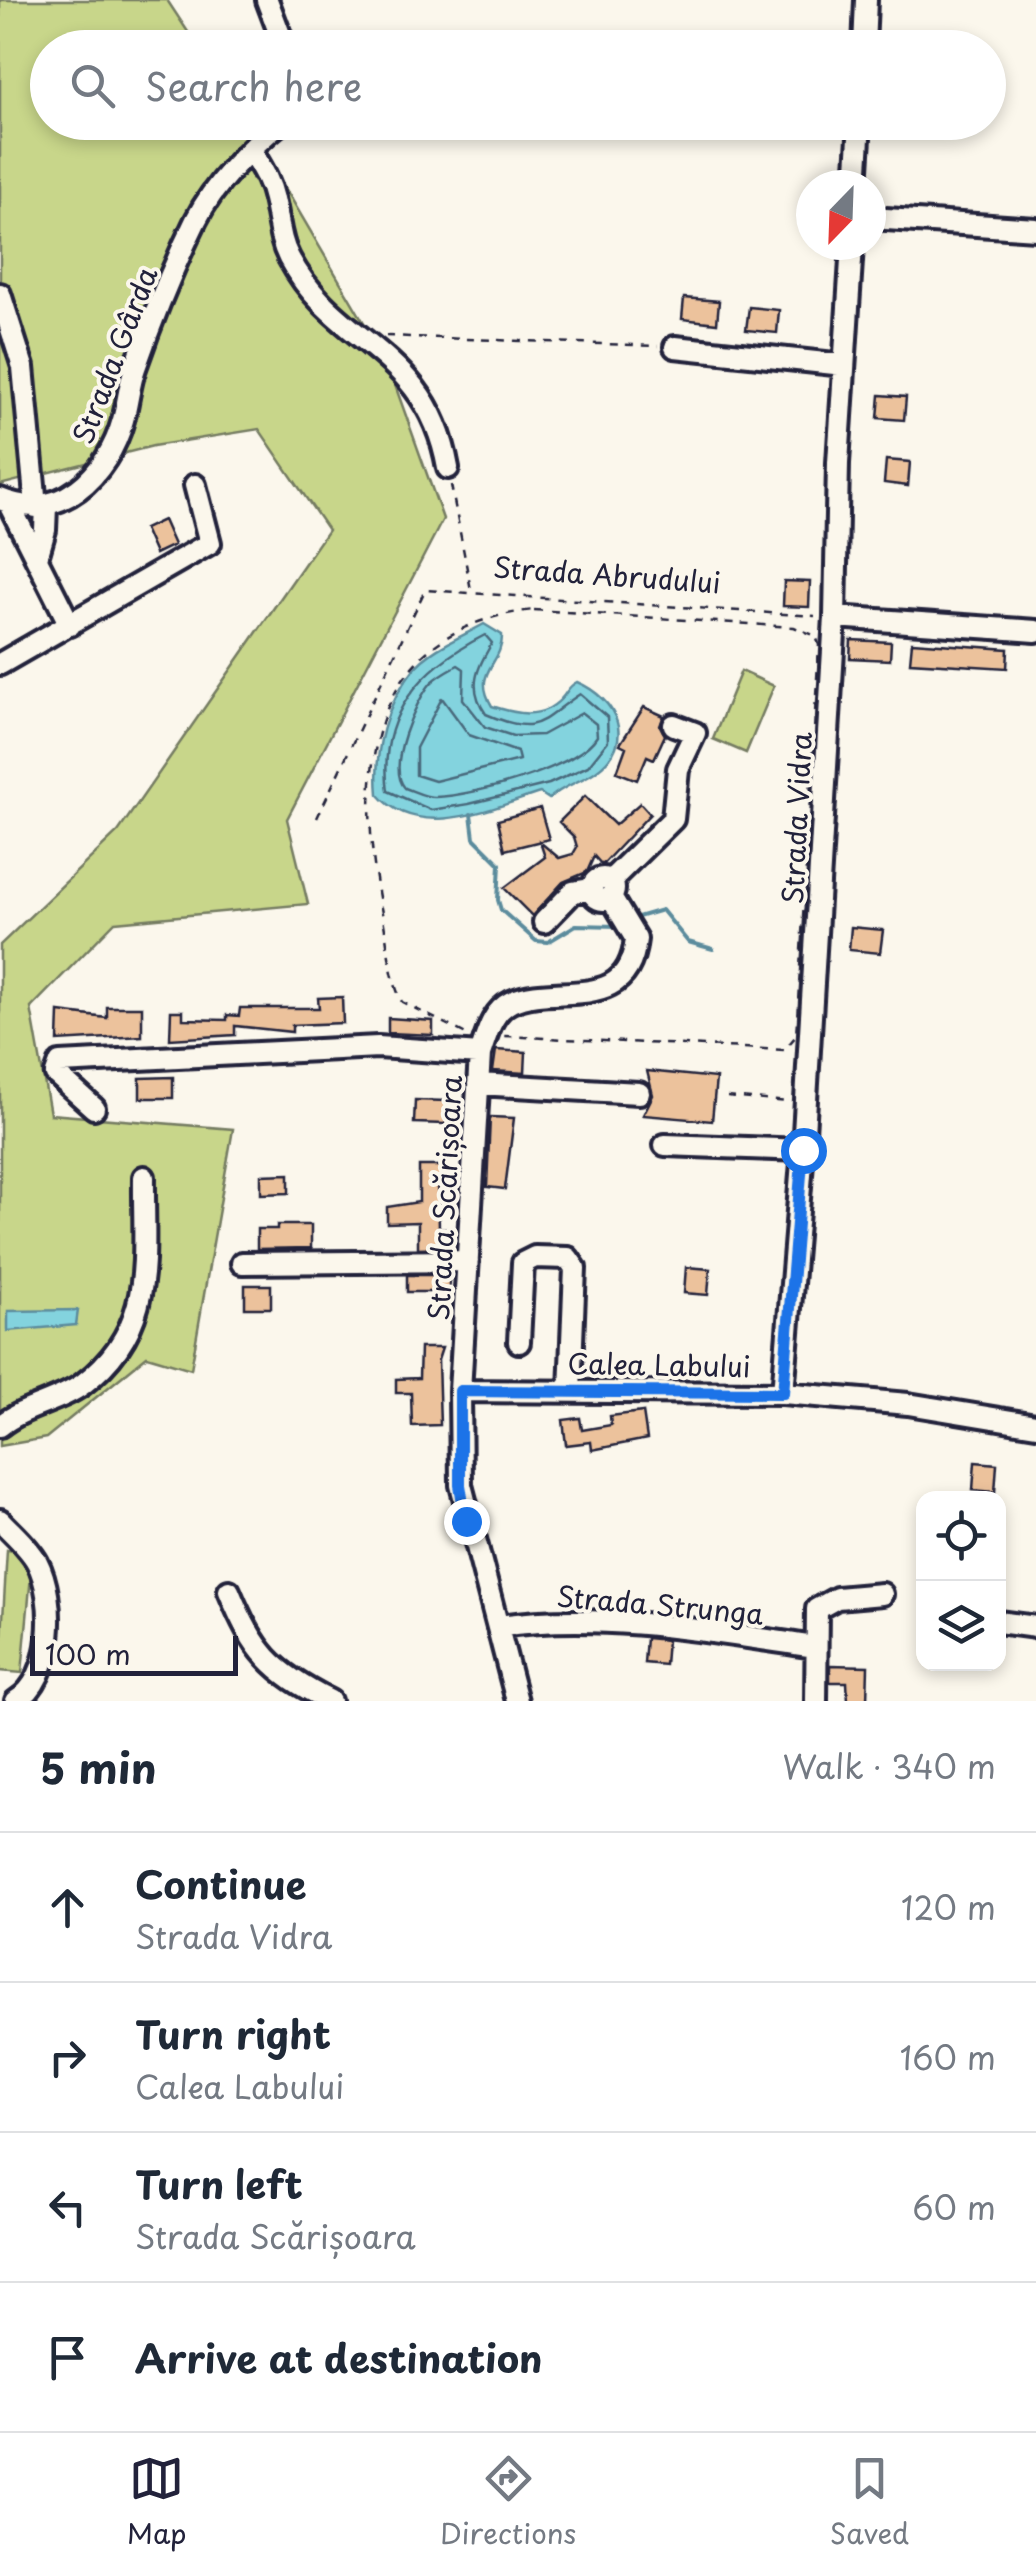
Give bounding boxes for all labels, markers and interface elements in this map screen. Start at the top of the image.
search box [30,30,1006,140]
text: Search here [145,57,362,114]
icon: search [65,58,120,113]
north arrow [796,170,886,260]
street label: Strada Gârda [61,260,168,450]
street label: Strada Abrudului [492,545,722,603]
street label: Strada Vidra [770,731,822,905]
street label: Strada Scărișoara [416,1074,472,1322]
route start [781,1128,827,1174]
street label: Calea Labului [567,1341,751,1387]
map controls [916,1491,1006,1671]
button: locate [916,1491,1006,1581]
route end [444,1499,490,1545]
street label: Strada Strunga [555,1574,765,1634]
button: layers [916,1581,1006,1671]
scale bar [30,1631,238,1676]
text: 100 m [45,1632,131,1675]
text: 5 min [40,1735,157,1798]
text: Walk · 340 m [783,1742,996,1790]
text: Continue [135,1855,306,1912]
icon: ahead [40,1880,95,1935]
text: 120 m [901,1883,996,1931]
text: Strada Vidra [135,1912,332,1960]
text: Turn right [135,2005,331,2062]
icon: right [40,2030,95,2085]
text: 160 m [900,2033,996,2081]
text: Calea Labului [135,2062,344,2110]
text: Turn left [135,2155,303,2212]
icon: left [40,2180,95,2235]
text: 60 m [912,2183,996,2231]
text: Strada Scărișoara [135,2212,416,2260]
text: Arrive at destination [135,2329,543,2386]
icon: arrive [40,2330,95,2385]
tab: Map [127,2451,187,2554]
tab: Directions [440,2451,576,2554]
tab: Saved [830,2451,909,2554]

